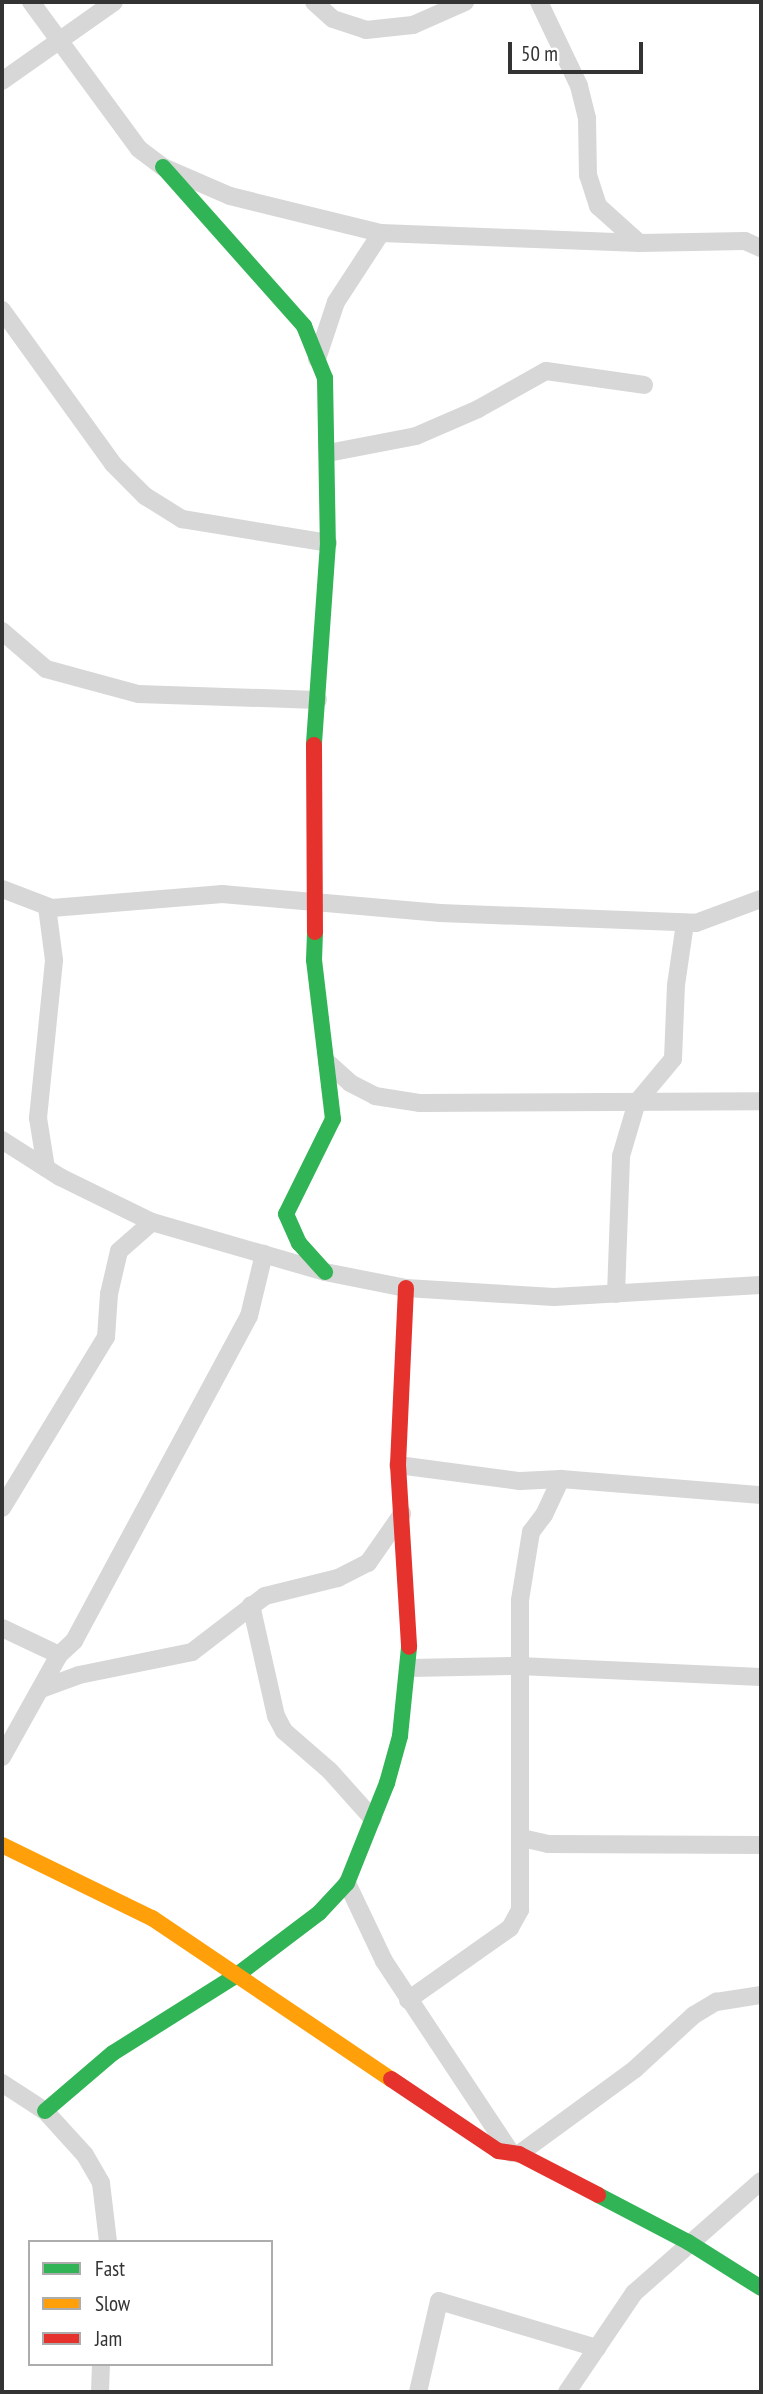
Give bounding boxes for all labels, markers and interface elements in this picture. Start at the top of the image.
scale bar [511,28,646,72]
text: 50 m [521,40,558,67]
legend [28,2240,273,2366]
text: Fast [95,2255,125,2282]
text: Slow [95,2290,130,2317]
text: Jam [95,2325,122,2352]

